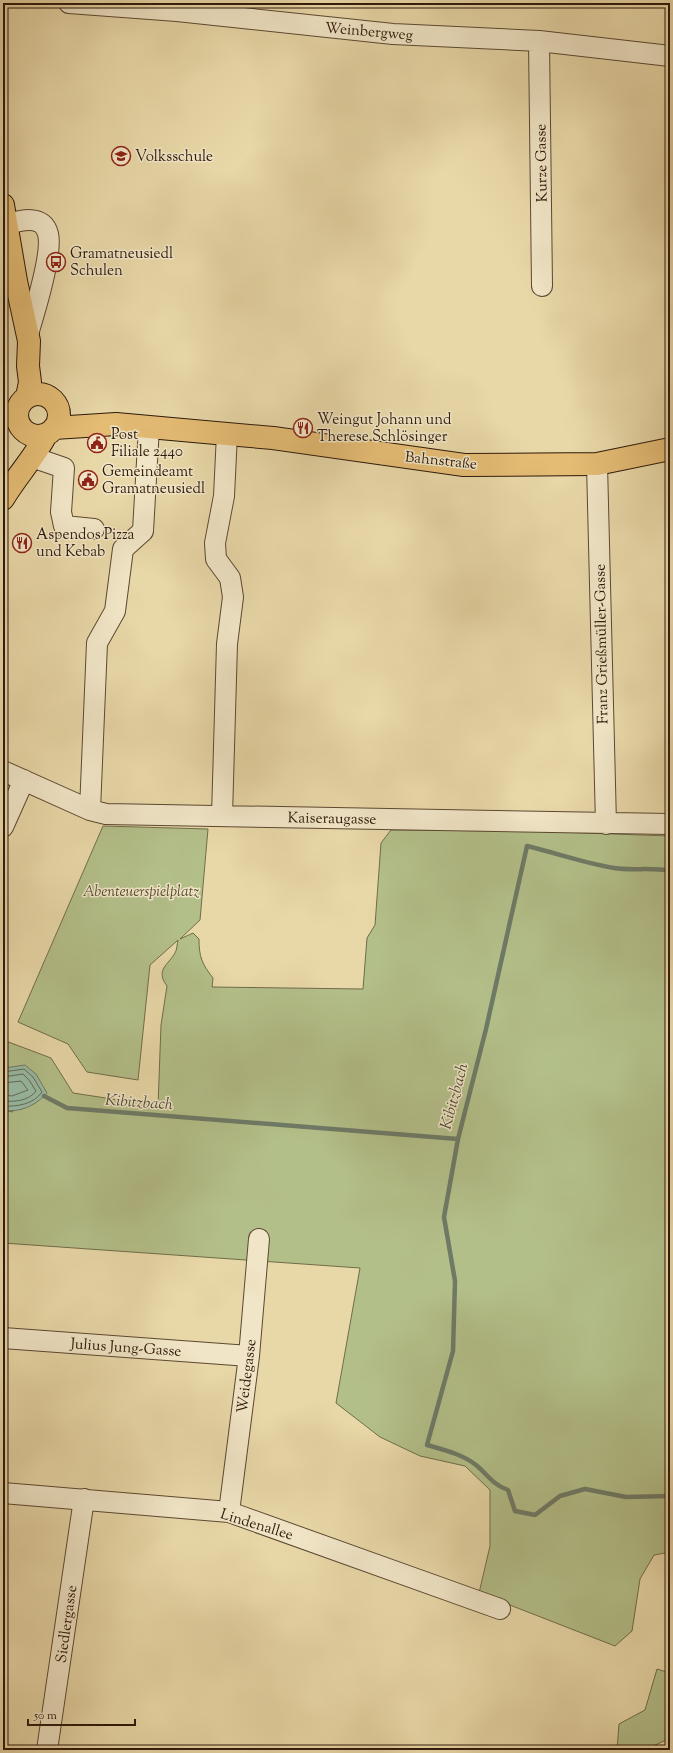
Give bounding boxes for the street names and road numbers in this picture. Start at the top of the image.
street label: Weinbergweg [324,18,414,47]
street label: Kurze Gasse [531,124,554,202]
street label: Bahnstraße [404,447,478,476]
street label: Franz Grießmüller-Gasse [591,564,614,724]
street label: Kaiseraugasse [287,808,377,831]
street label: Julius Jung-Gasse [69,1334,182,1363]
street label: Weidegasse [233,1338,262,1415]
street label: Lindenallee [217,1504,296,1546]
street label: Siedlergasse [52,1584,83,1664]

